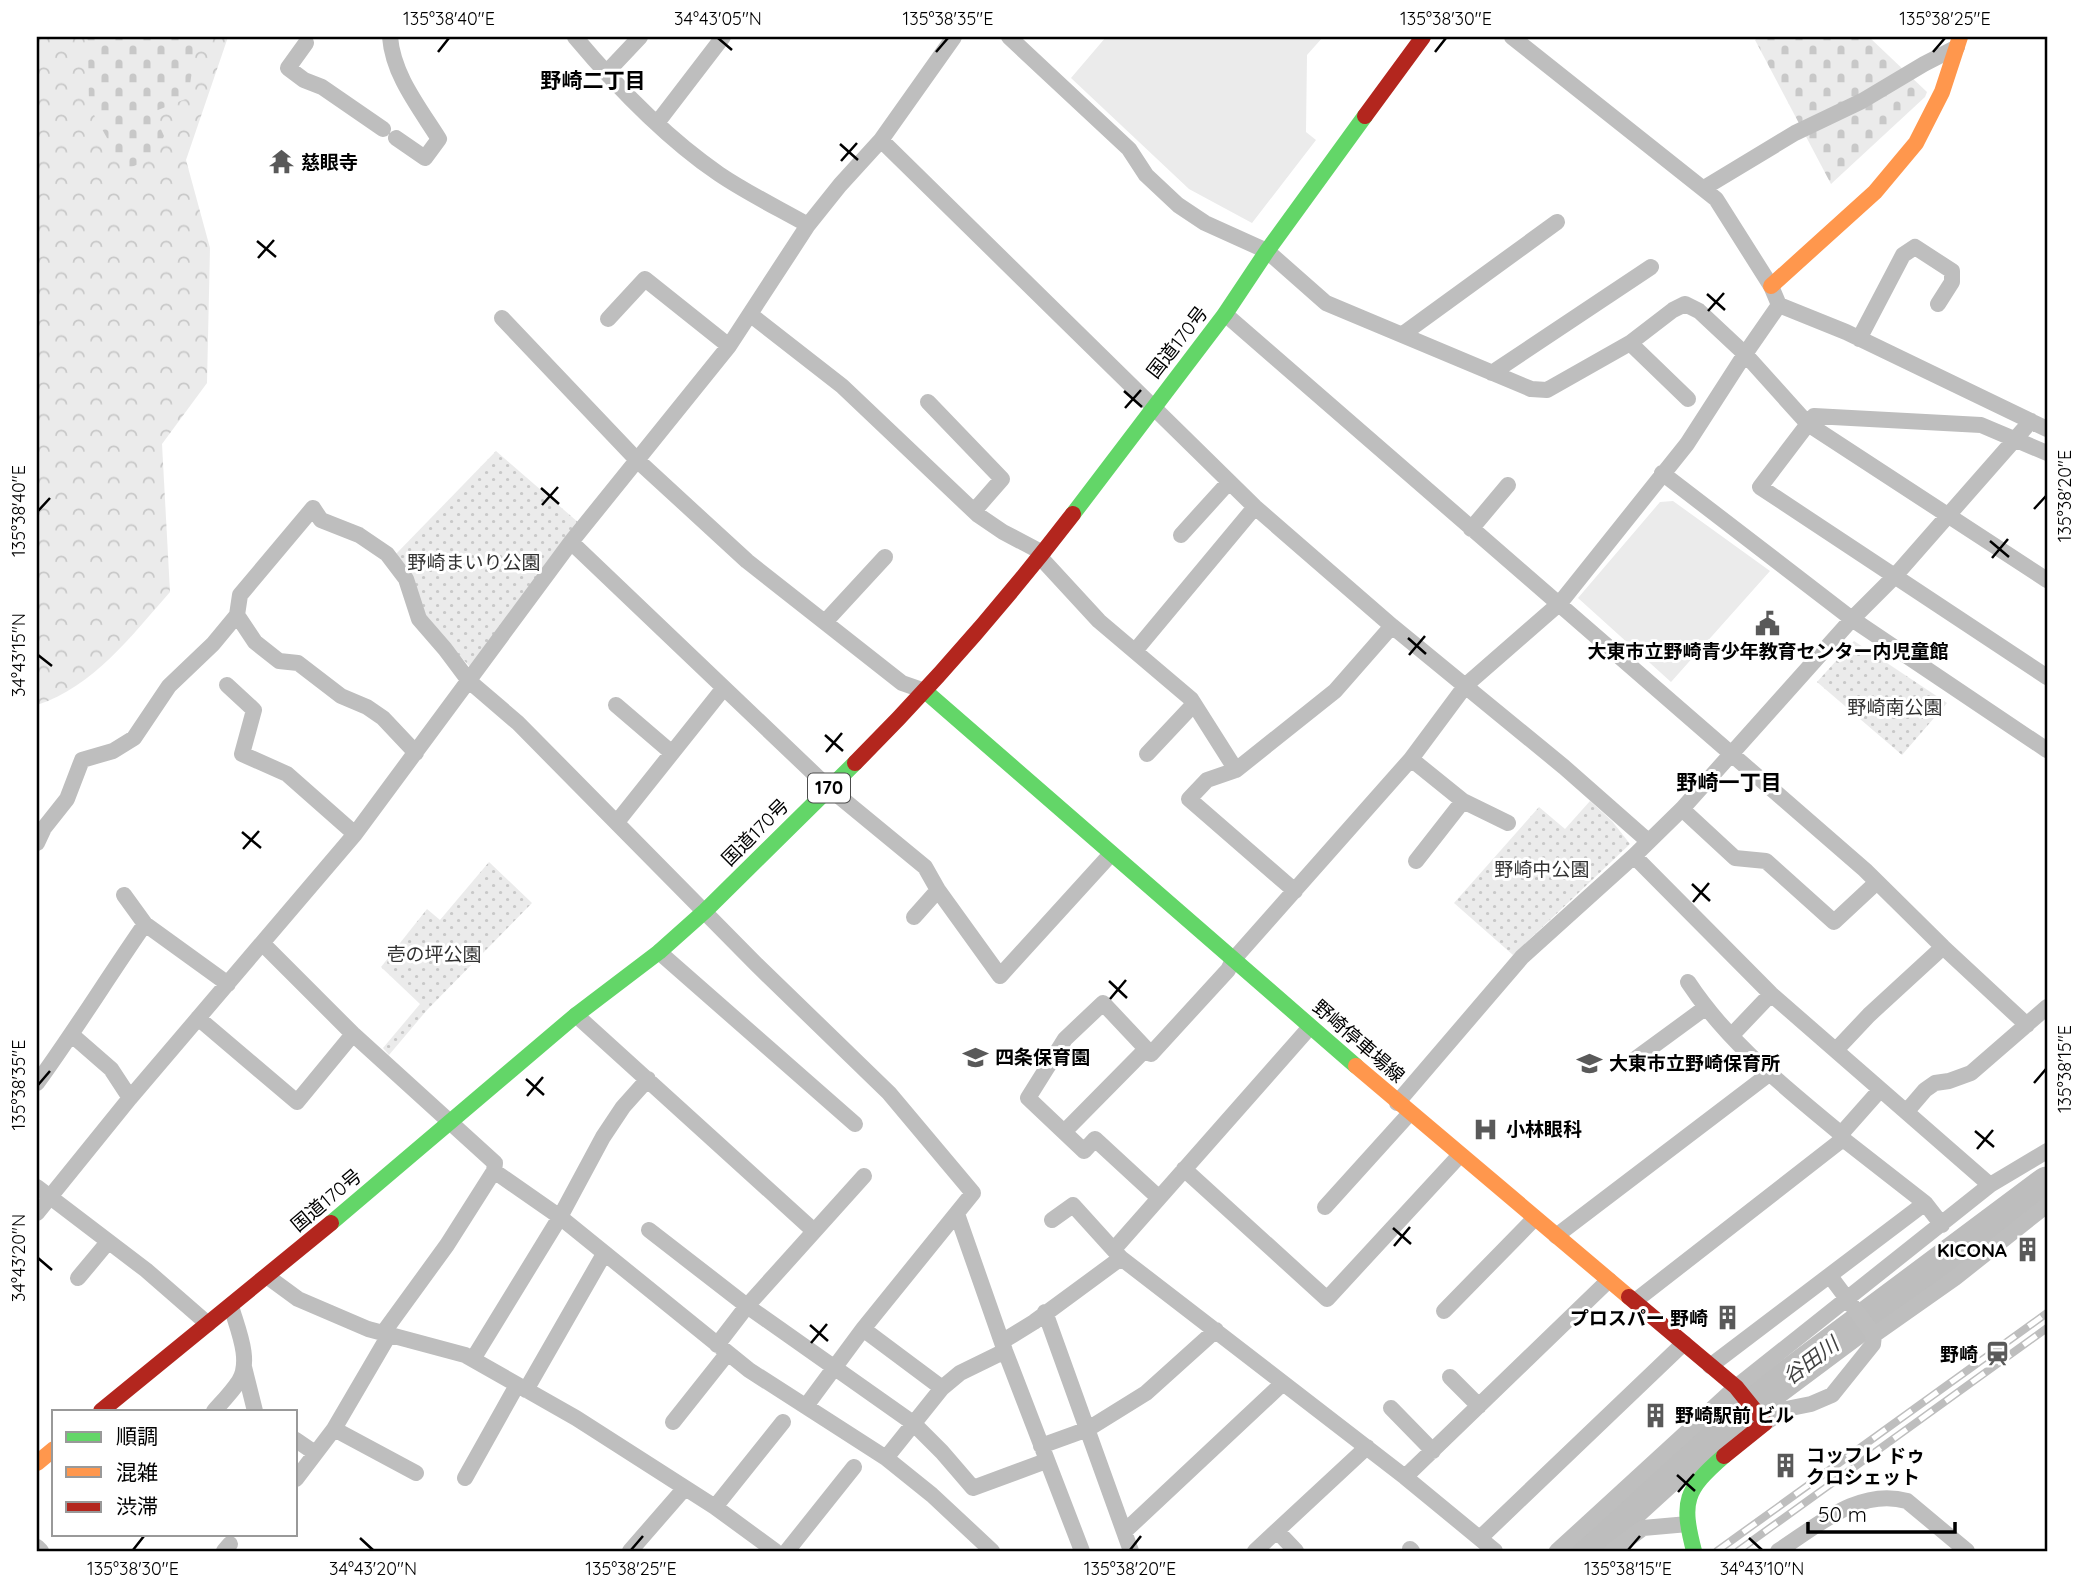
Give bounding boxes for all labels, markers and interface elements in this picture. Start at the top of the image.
text: 135°38'40"E [403,7,495,30]
text: 34°43'05"N [674,7,762,30]
text: 135°38'35"E [903,7,993,30]
text: 135°38'30"E [1400,7,1492,30]
text: 135°38'25"E [1899,7,1991,30]
district label: 野崎二丁目 [541,67,646,93]
temple icon: 慈眼寺 [267,148,295,176]
place label: 慈眼寺 [301,150,358,174]
street label: 国道170号 [1141,301,1213,383]
text: 135°38'20"E [2053,450,2076,542]
text: 135°38'40"E [7,465,30,557]
park label: 野崎まいり公園 [407,550,541,574]
public building icon: 大東市立野崎青少年教育センター内児童館 [1754,609,1782,637]
text: 34°43'15"N [7,613,30,697]
place label: 大東市立野崎青少年教育センター内児童館 [1587,639,1949,663]
park label: 野崎南公園 [1847,695,1943,719]
district label: 野崎一丁目 [1677,769,1782,795]
road number: 170 [808,774,850,802]
street label: 国道170号 [716,793,794,871]
park label: 野崎中公園 [1494,857,1590,881]
park label: 壱の坪公園 [386,942,482,966]
street label: 野崎停車場線 [1308,995,1410,1087]
text: 135°38'15"E [2053,1025,2076,1113]
text: 135°38'35"E [7,1040,30,1130]
school or university icon: 四条保育園 [961,1043,989,1071]
place label: 四条保育園 [995,1045,1090,1069]
school or university icon: 大東市立野崎保育所 [1575,1049,1603,1077]
place label: 大東市立野崎保育所 [1609,1051,1780,1075]
hospital icon: 小林眼科 [1472,1115,1500,1143]
place label: 小林眼科 [1506,1117,1582,1141]
street label: 国道170号 [286,1163,366,1237]
text: 34°43'20"N [7,1214,30,1302]
building icon: KICONA [2013,1236,2041,1264]
place label: KICONA [1937,1238,2007,1262]
building icon: プロスパー 野崎 [1714,1304,1742,1332]
place label: プロスパー 野崎 [1570,1306,1708,1330]
water label: 谷田川 [1777,1330,1845,1390]
station icon: 野崎 [1984,1340,2012,1368]
place label: 野崎 [1940,1342,1978,1366]
building icon: 野崎駅前 ビル [1641,1401,1669,1429]
place label: 野崎駅前 ビル [1675,1403,1794,1427]
legend [52,1410,298,1536]
text: 順調 [116,1423,158,1449]
place label: コッフレ ドゥ クロシェット [1806,1443,1925,1489]
building icon: コッフレ ドゥ クロシェット [1772,1452,1800,1480]
text: 混雑 [116,1459,158,1485]
scale bar [1808,1490,1954,1534]
text: 渋滞 [116,1493,158,1519]
text: 50 m [1818,1501,1867,1527]
text: 135°38'30"E [87,1557,179,1580]
text: 34°43'20"N [329,1557,417,1580]
text: 135°38'25"E [585,1557,677,1580]
text: 135°38'20"E [1084,1557,1176,1580]
text: 135°38'15"E [1584,1557,1672,1580]
text: 34°43'10"N [1720,1557,1804,1580]

